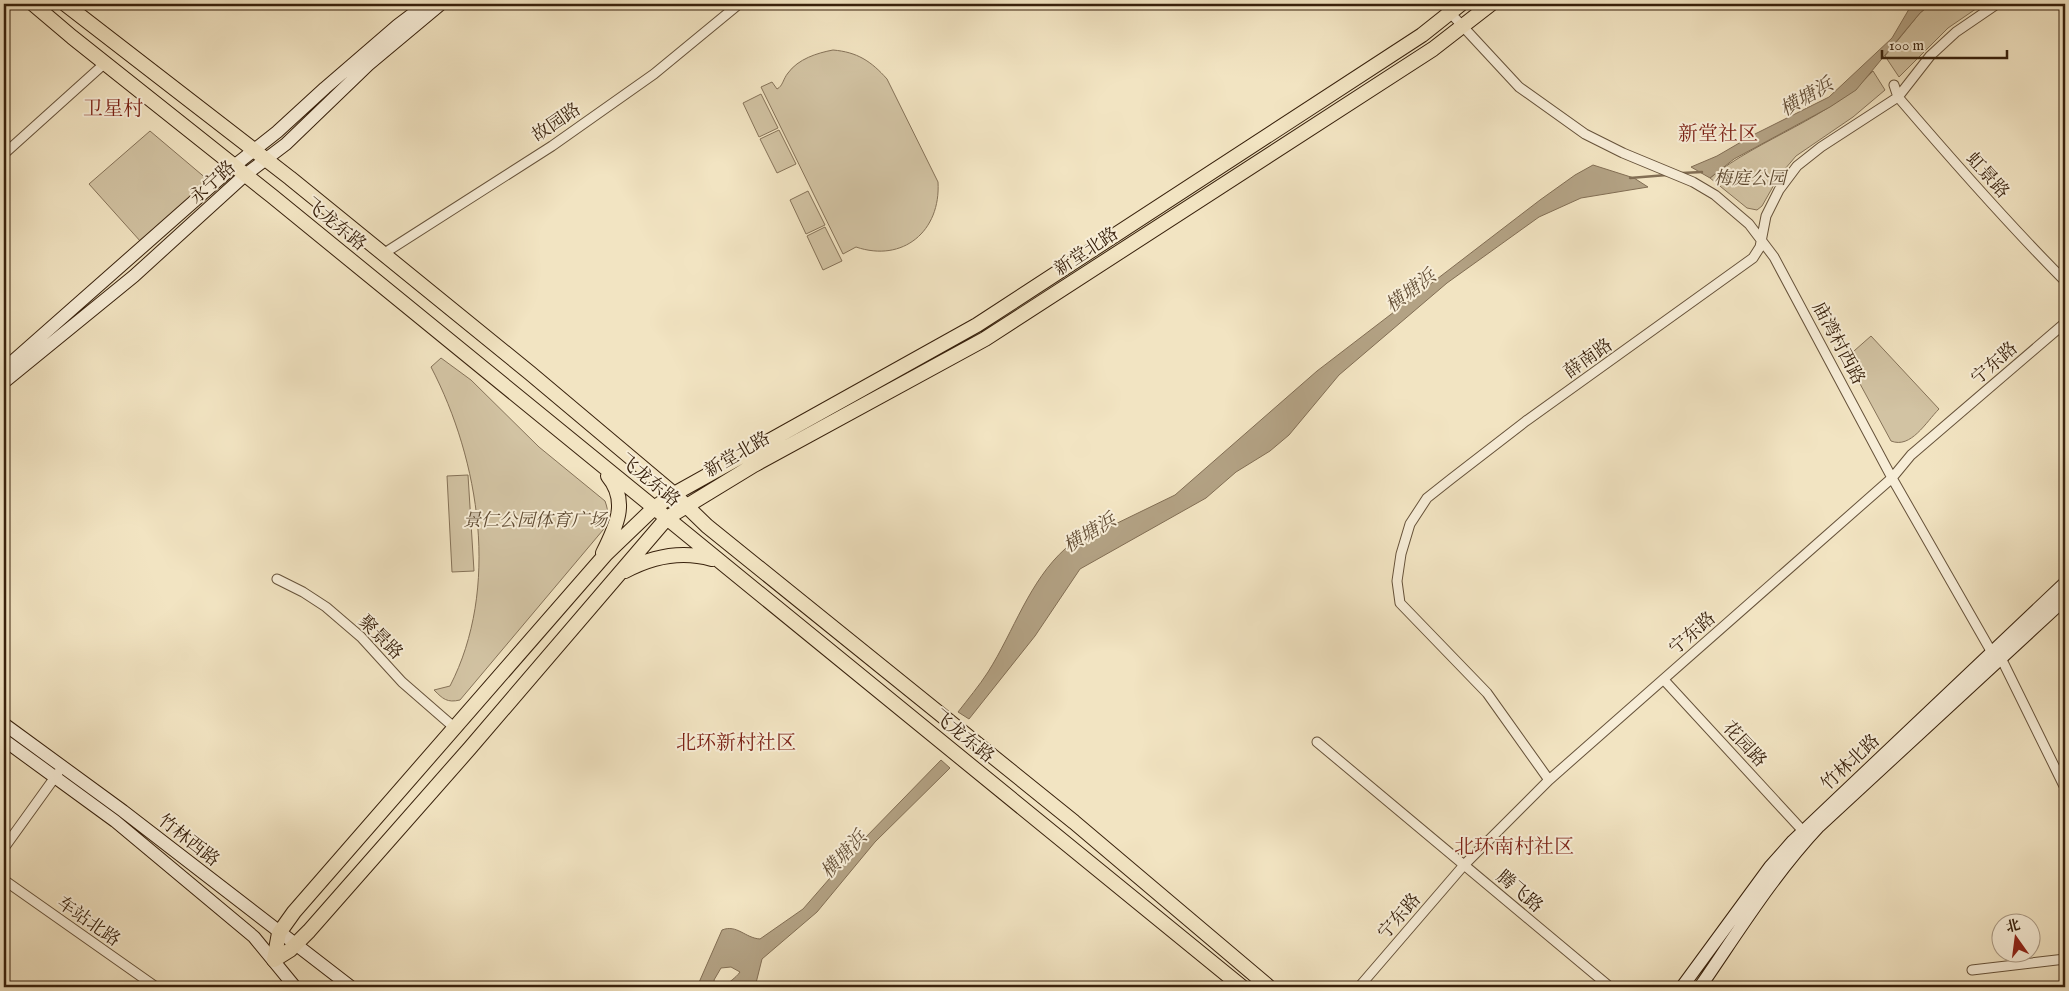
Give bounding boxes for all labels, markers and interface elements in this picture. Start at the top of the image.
scale bar [1882,28,2006,60]
text: 100 m [1889,36,1925,55]
water label: 横塘浜 [1776,72,1839,122]
district label: 卫星村 [83,97,143,122]
street label: 故园路 [528,99,586,148]
district label: 新堂社区 [1678,122,1758,147]
street label: 虹景路 [1960,148,2013,204]
street label: 永宁路 [185,157,241,210]
park label: 梅庭公园 [1714,168,1789,191]
street label: 飞龙东路 [300,194,370,257]
street label: 新堂北路 [1050,223,1123,282]
water label: 横塘浜 [1381,264,1443,318]
street label: 庙湾村西路 [1806,299,1869,389]
street label: 薛南路 [1560,334,1618,384]
street label: 宁东路 [1967,338,2023,391]
street label: 新堂北路 [701,427,775,483]
street label: 飞龙东路 [614,450,684,513]
water label: 横塘浜 [1059,508,1122,559]
park label: 景仁公园体育广场 [463,510,609,533]
street label: 宁东路 [1665,608,1721,661]
street label: 聚景路 [353,611,407,665]
street label: 飞龙东路 [928,706,998,769]
street label: 花园路 [1717,717,1771,773]
street label: 竹林北路 [1817,730,1885,796]
district label: 北环新村社区 [676,731,796,756]
street label: 竹林西路 [153,810,224,872]
water label: 横塘浜 [816,825,874,884]
district label: 北环南村社区 [1454,835,1574,860]
street label: 腾飞路 [1491,866,1547,918]
street label: 宁东路 [1374,889,1427,945]
street label: 车站北路 [52,892,124,952]
north arrow [1992,914,2042,964]
text: 北 [2004,916,2022,937]

